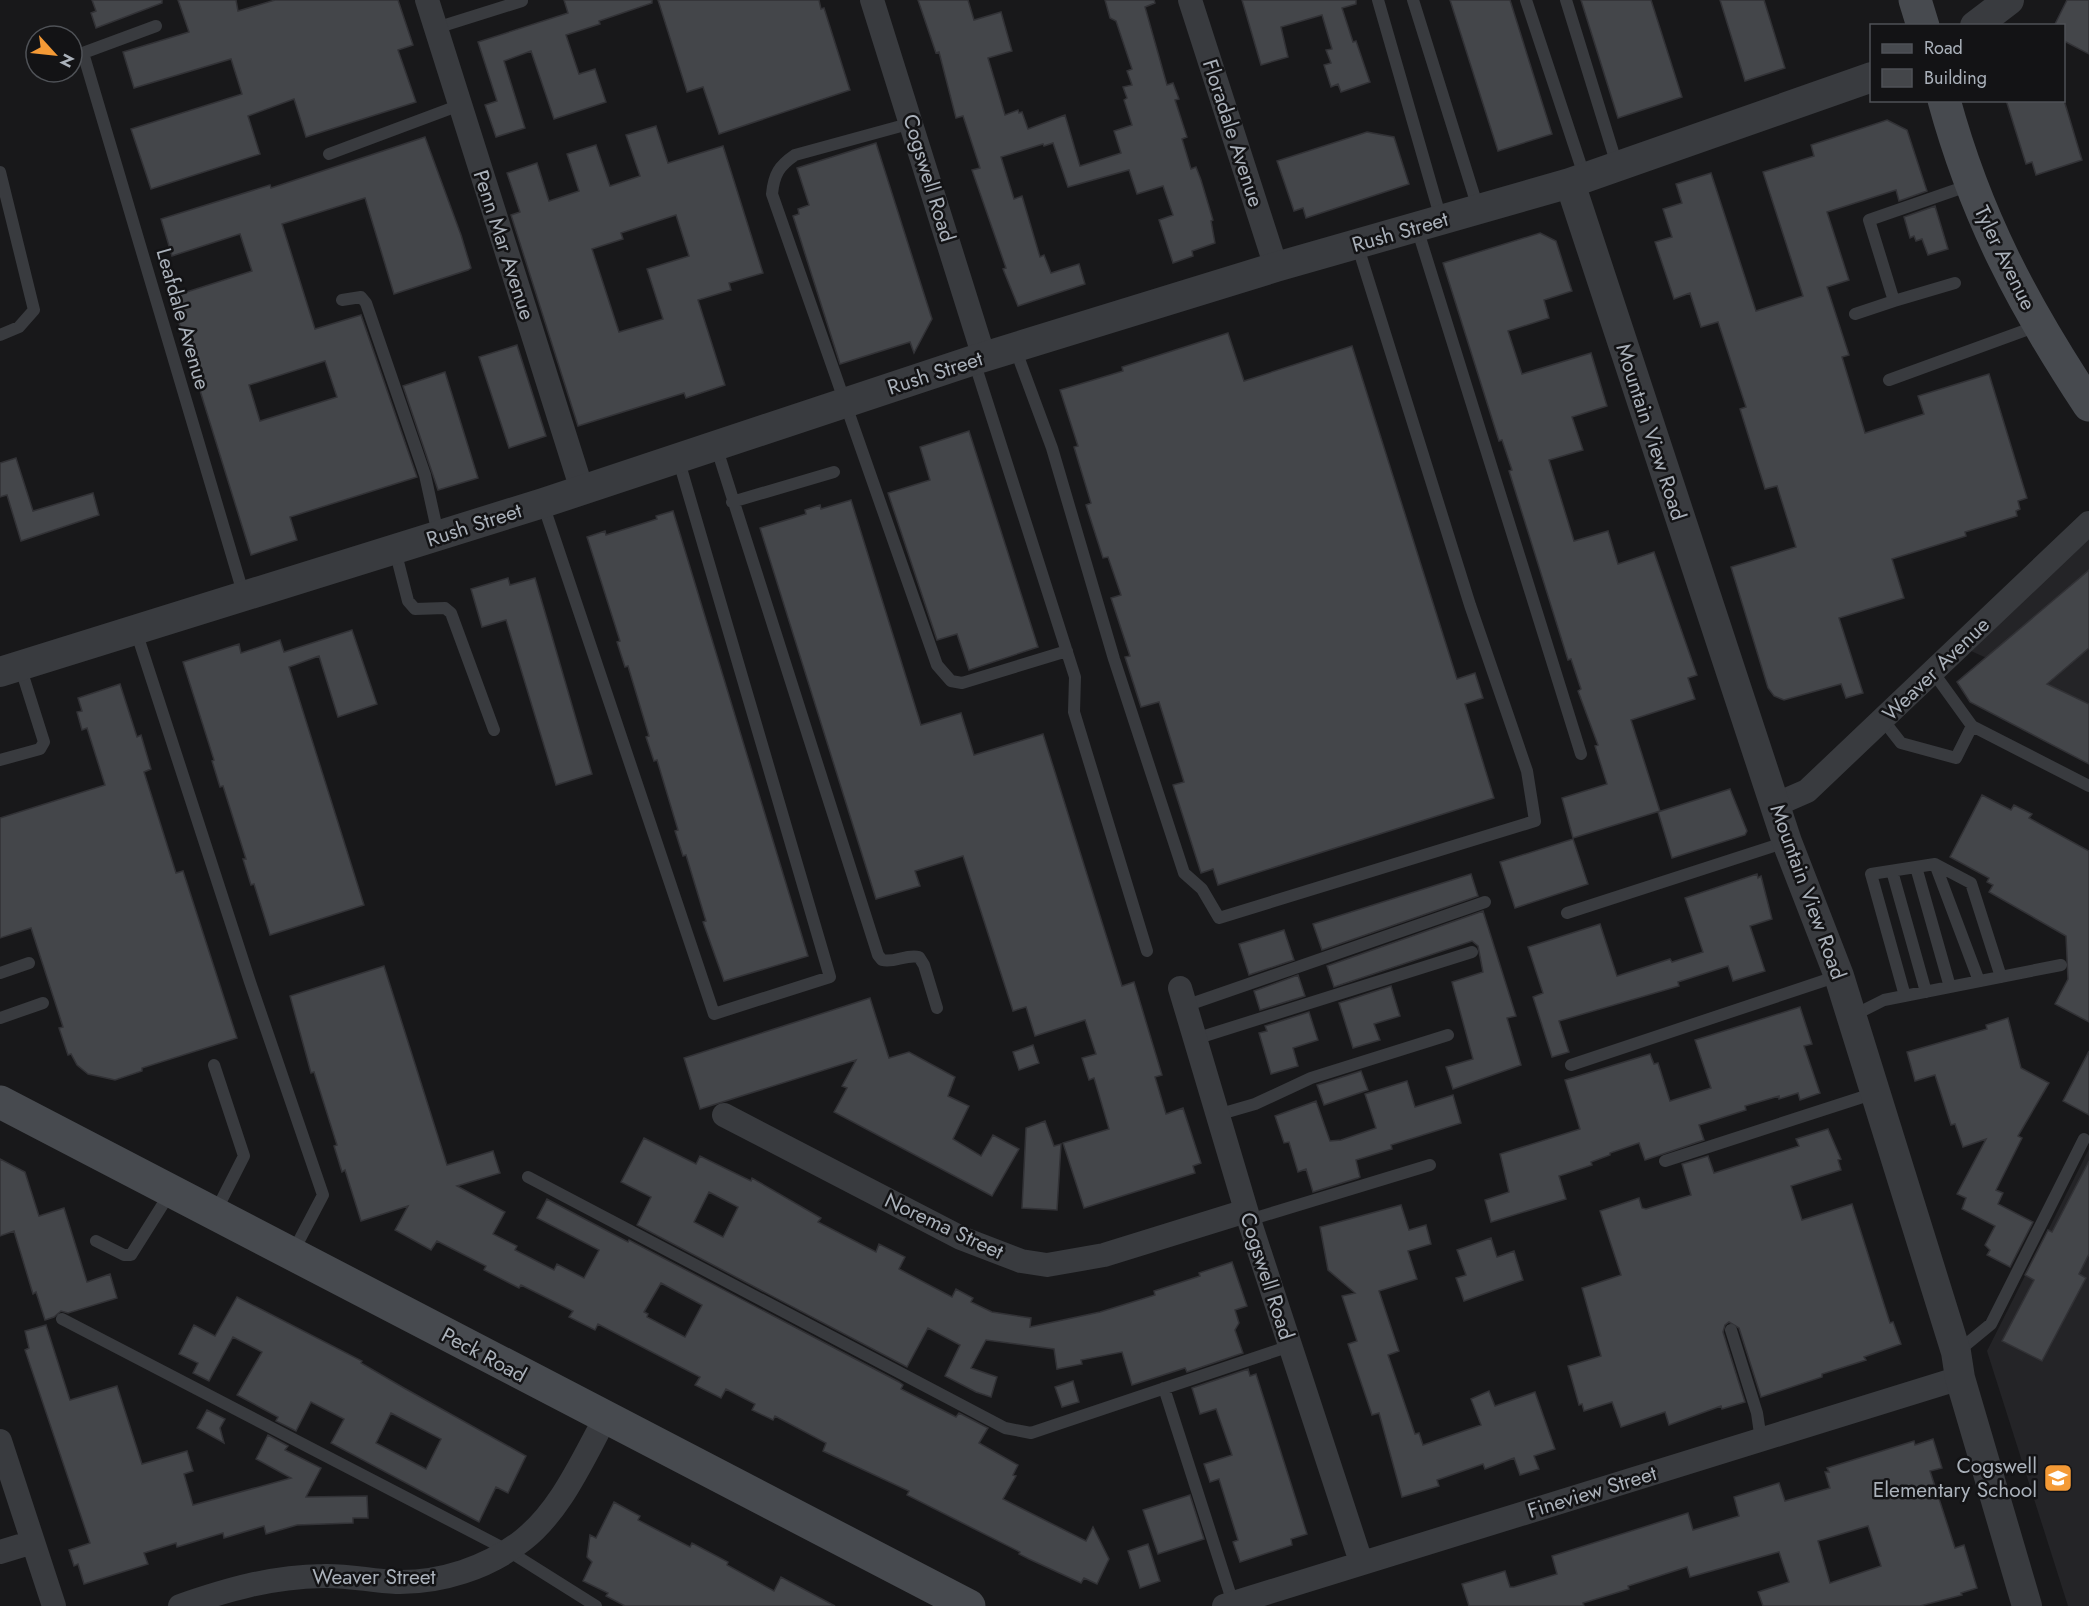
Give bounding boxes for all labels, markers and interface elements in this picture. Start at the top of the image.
north arrow [24,24,84,84]
legend [1870,24,2065,102]
text: Road [1924,35,1963,61]
text: N [54,50,80,71]
street label: Floradale Avenue [1195,55,1271,211]
text: Building [1924,65,1987,91]
street label: Cogswell Road [895,110,963,246]
street label: Penn Mar Avenue [466,166,542,324]
street label: Tyler Avenue [1967,201,2043,315]
street label: Rush Street [1348,204,1452,260]
street label: Leafdale Avenue [148,245,218,393]
street label: Mountain View Road [1608,340,1694,524]
street label: Rush Street [883,343,987,403]
street label: Rush Street [422,495,526,555]
street label: Weaver Avenue [1876,610,1996,728]
street label: Mountain View Road [1762,800,1854,984]
street label: Norema Street [880,1185,1008,1267]
street label: Cogswell Road [1232,1208,1302,1344]
street label: Peck Road [436,1320,532,1390]
place label: Cogswell Elementary School [1873,1451,2037,1505]
street label: Fineview Street [1524,1458,1660,1526]
school or university icon: Cogswell Elementary School [2042,1462,2074,1494]
street label: Weaver Street [312,1562,436,1592]

